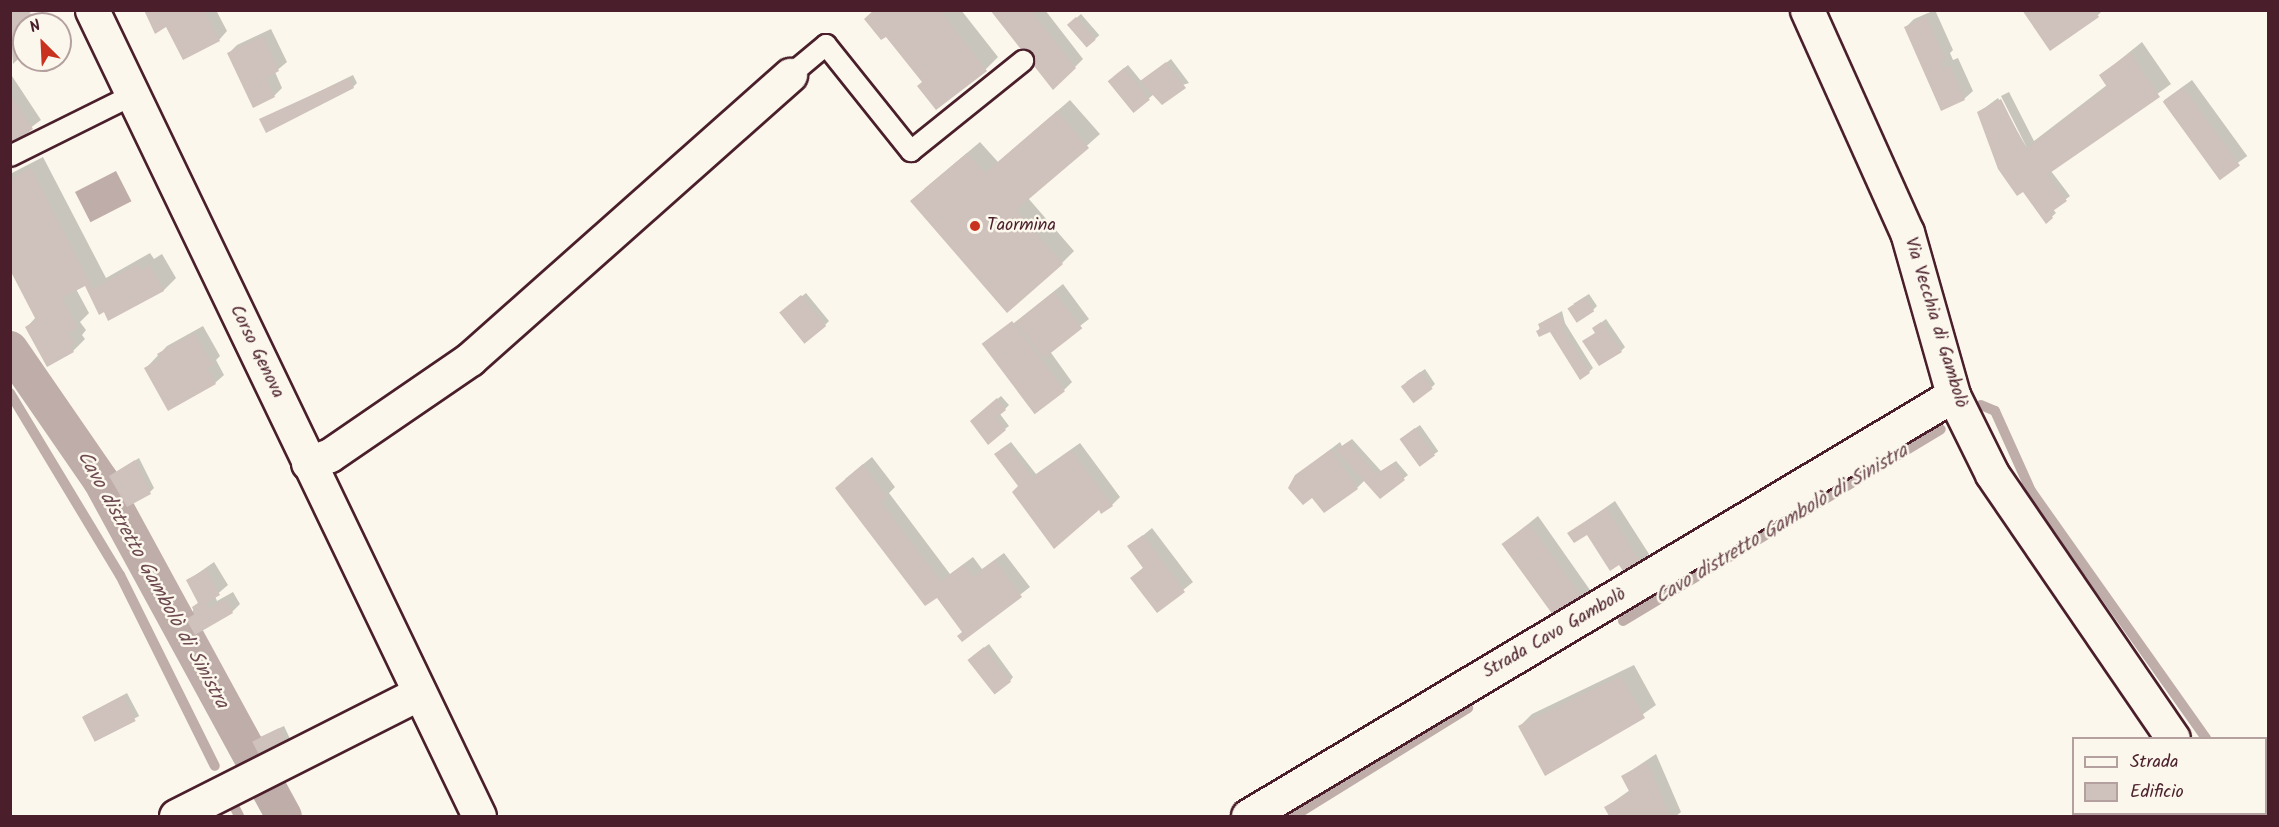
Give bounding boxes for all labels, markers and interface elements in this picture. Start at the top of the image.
north arrow [12,12,72,72]
text: N [26,13,45,40]
place label: Taormina [987,215,1056,237]
marker: Taormina [968,219,982,233]
street label: Via Vecchia di Gambolò [1899,235,1971,411]
street label: Corso Genova [224,302,288,402]
water label: Cavo distretto Gambolò di Sinistra [1651,440,1913,610]
water label: Cavo distretto Gambolò di Sinistra [71,447,233,713]
street label: Strada Cavo Gambolò [1480,584,1630,684]
legend [2072,737,2267,815]
text: Strada [2130,748,2178,777]
text: Edificio [2130,778,2184,807]

